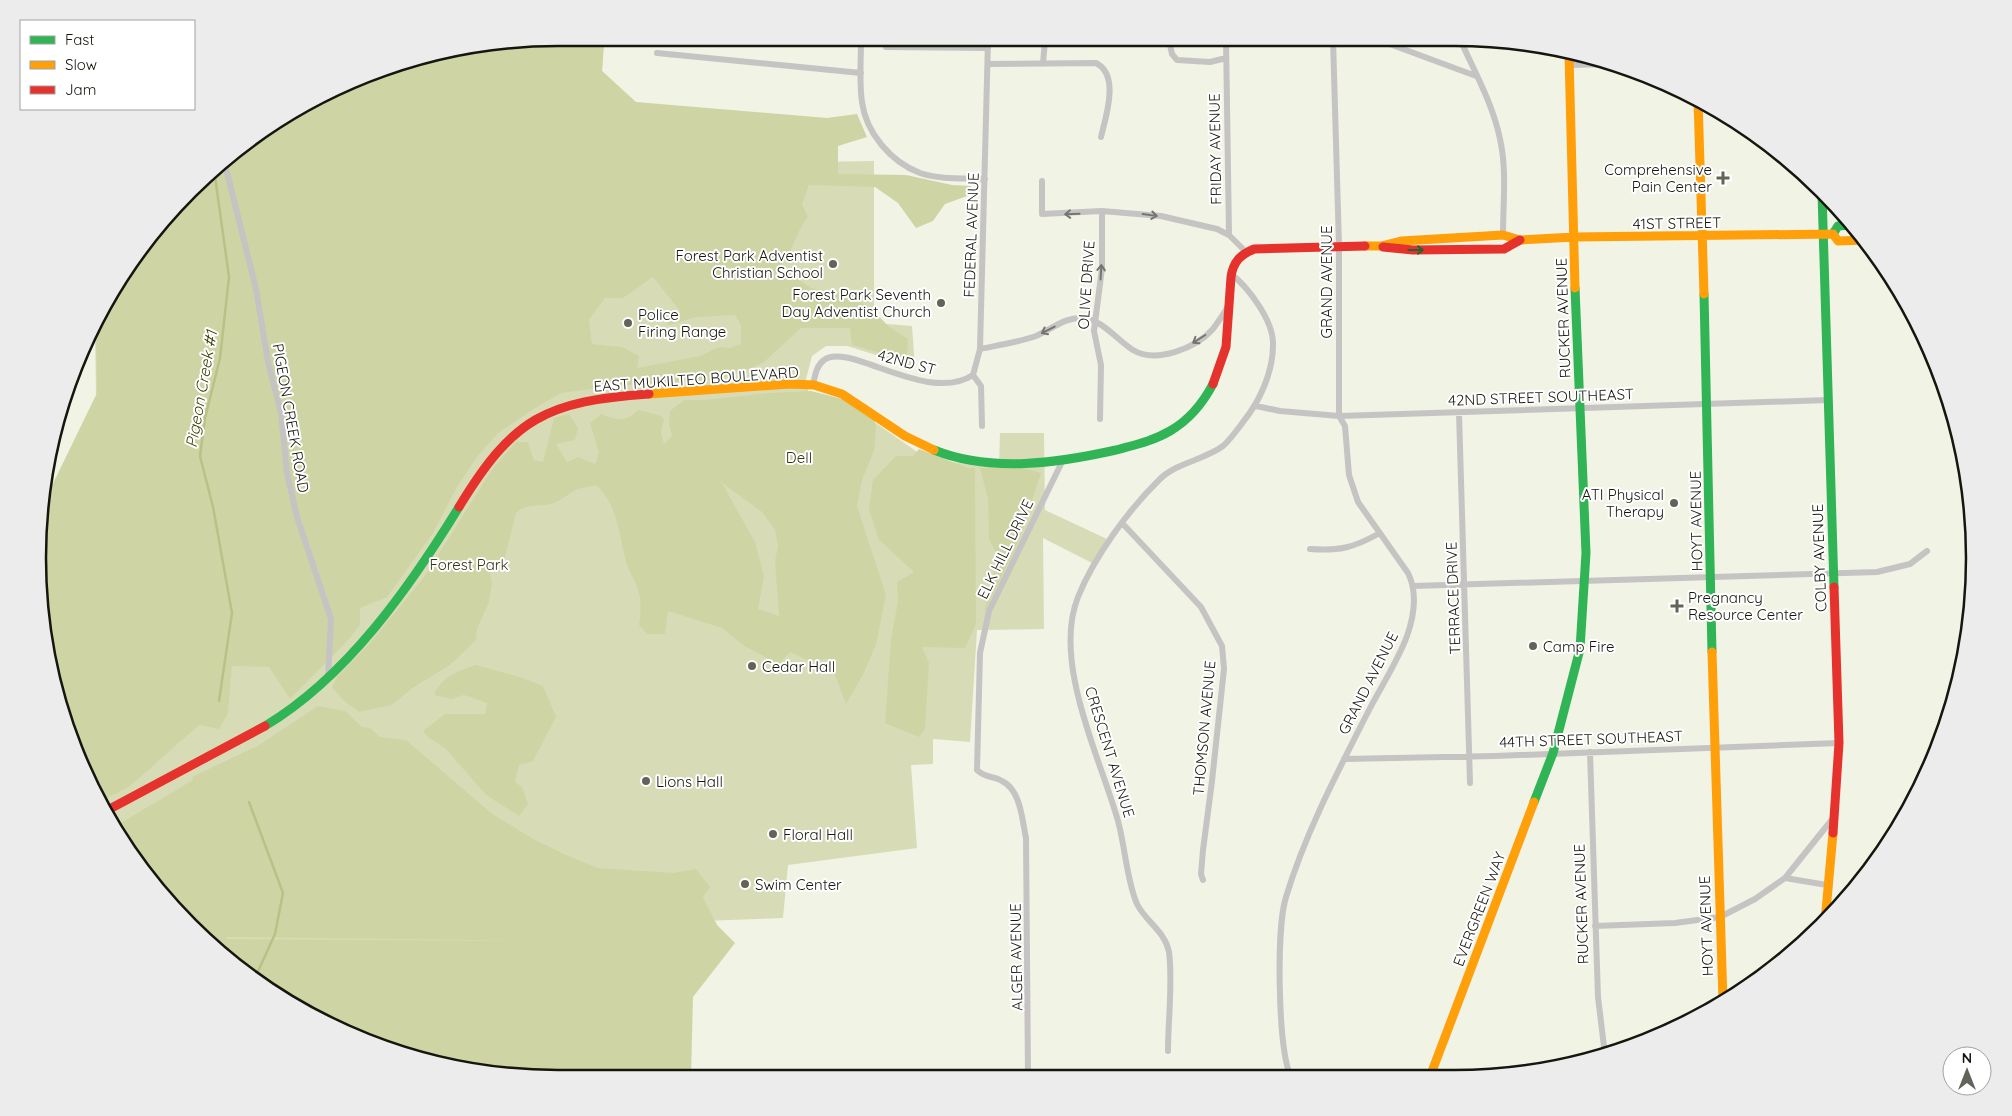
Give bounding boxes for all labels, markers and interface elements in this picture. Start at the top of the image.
legend [20,20,195,110]
text: Fast [65,30,94,49]
text: Slow [65,55,97,74]
text: Jam [65,80,96,99]
street label: FRIDAY AVENUE [1205,93,1225,205]
place label: Comprehensive Pain Center [1604,160,1712,196]
marker: Comprehensive Pain Center [1716,171,1730,185]
street label: FEDERAL AVENUE [959,172,983,298]
one-way arrow [1064,209,1080,218]
one-way arrow [1142,210,1158,220]
street label: 41ST STREET [1633,213,1721,233]
street label: GRAND AVENUE [1317,226,1336,338]
street label: OLIVE DRIVE [1073,240,1099,330]
one-way arrow [1408,245,1424,255]
place label: Forest Park Adventist Christian School [675,246,823,282]
marker: Forest Park Adventist Christian School [827,258,839,270]
street label: RUCKER AVENUE [1551,258,1575,378]
one-way arrow [1097,264,1106,280]
place label: Forest Park Seventh Day Adventist Church [782,285,931,321]
marker: Forest Park Seventh Day Adventist Church [935,297,947,309]
place label: Police Firing Range [638,305,726,341]
marker: Police Firing Range [622,317,634,329]
one-way arrow [1041,326,1056,335]
water label: Pigeon Creek #1 [181,328,221,449]
one-way arrow [1193,334,1207,344]
street label: PIGEON CREEK ROAD [269,342,314,494]
street label: 42ND ST [876,345,938,379]
street label: EAST MUKILTEO BOULEVARD [593,362,799,396]
street label: 42ND STREET SOUTHEAST [1448,384,1634,410]
park label: Dell [786,448,812,467]
street label: HOYT AVENUE [1686,471,1706,571]
place label: ATI Physical Therapy [1582,485,1664,521]
street label: ELK HILL DRIVE [973,496,1037,602]
marker: ATI Physical Therapy [1668,497,1680,509]
street label: COLBY AVENUE [1808,504,1830,612]
street label: TERRACE DRIVE [1442,541,1464,655]
park label: Forest Park [429,555,509,574]
place label: Pregnancy Resource Center [1688,588,1803,624]
marker: Pregnancy Resource Center [1670,599,1684,613]
street label: GRAND AVENUE [1334,628,1402,738]
place label: Camp Fire [1543,637,1614,656]
marker: Camp Fire [1527,640,1539,652]
place label: Cedar Hall [762,657,835,676]
marker: Cedar Hall [746,660,758,672]
street label: THOMSON AVENUE [1189,660,1219,796]
street label: CRESCENT AVENUE [1081,684,1139,820]
street label: 44TH STREET SOUTHEAST [1499,726,1683,752]
place label: Lions Hall [656,772,723,791]
marker: Lions Hall [640,775,652,787]
place label: Floral Hall [783,825,853,844]
marker: Floral Hall [767,828,779,840]
street label: RUCKER AVENUE [1569,844,1593,964]
street label: EVERGREEN WAY [1448,849,1510,969]
place label: Swim Center [755,875,842,894]
street label: HOYT AVENUE [1695,875,1717,977]
marker: Swim Center [739,878,751,890]
street label: ALGER AVENUE [1006,903,1026,1011]
north arrow [1942,1046,1992,1096]
text: N [1962,1049,1972,1067]

